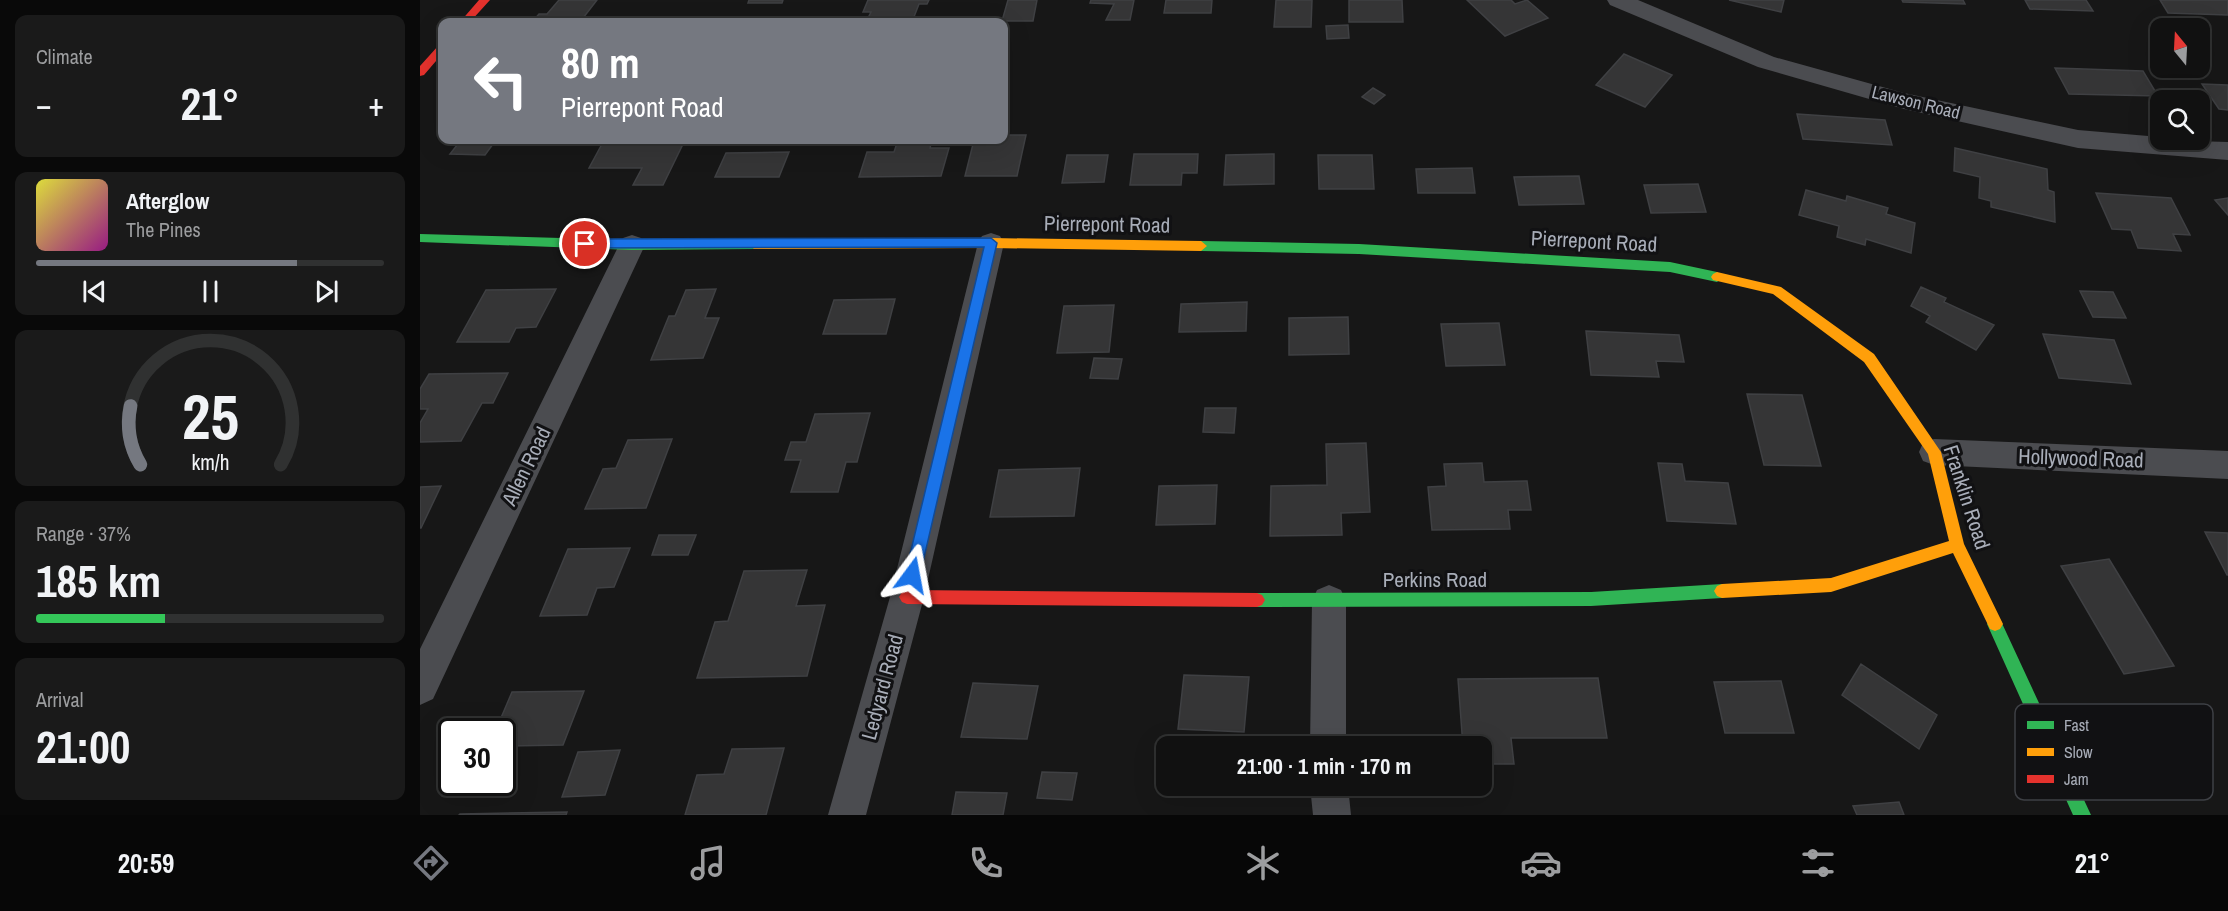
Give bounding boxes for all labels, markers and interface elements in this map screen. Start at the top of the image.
north arrow [2150,18,2210,78]
map controls [2150,18,2210,150]
text: 80 m [561,35,640,91]
icon: left [462,42,540,120]
text: Climate [36,43,93,70]
text: 21° [180,73,240,134]
street label: Lawson Road [1869,79,1963,125]
text: − [36,82,52,126]
text: + [368,82,384,126]
text: Pierrepont Road [561,89,723,125]
button: search [2150,90,2210,150]
text: Afterglow [126,186,209,216]
street label: Pierrepont Road [1044,208,1170,240]
text: The Pines [126,216,201,243]
pin [559,218,610,269]
street label: Pierrepont Road [1530,223,1658,259]
icon: arrive [568,227,601,260]
icon: previous [78,275,111,308]
icon: pause [194,275,227,308]
icon: next [310,275,343,308]
text: 25 [182,374,238,458]
street label: Allen Road [494,422,557,511]
street label: Franklin Road [1936,441,1998,553]
street label: Hollywood Road [2018,441,2144,475]
text: km/h [191,448,229,477]
text: Range · 37% [36,520,131,547]
position arrow [880,543,944,607]
text: 185 km [36,550,161,611]
street label: Perkins Road [1383,565,1487,594]
street label: Ledyard Road [854,631,910,743]
text: Arrival [36,686,83,713]
legend [2015,704,2213,800]
text: Fast [2064,714,2089,736]
text: 21:00 [36,716,130,777]
speed limit sign: 30 [438,718,516,796]
text: Slow [2064,741,2093,763]
text: 21:00 · 1 min · 170 m [1237,751,1411,781]
text: Jam [2064,768,2089,790]
icon: directions [410,842,452,884]
icon: music [687,842,729,884]
icon: phone [965,842,1007,884]
icon: climate [1242,842,1284,884]
icon: car [1520,842,1562,884]
icon: filters [1797,842,1839,884]
text: 20:59 [118,845,174,881]
text: 21° [2075,845,2110,881]

